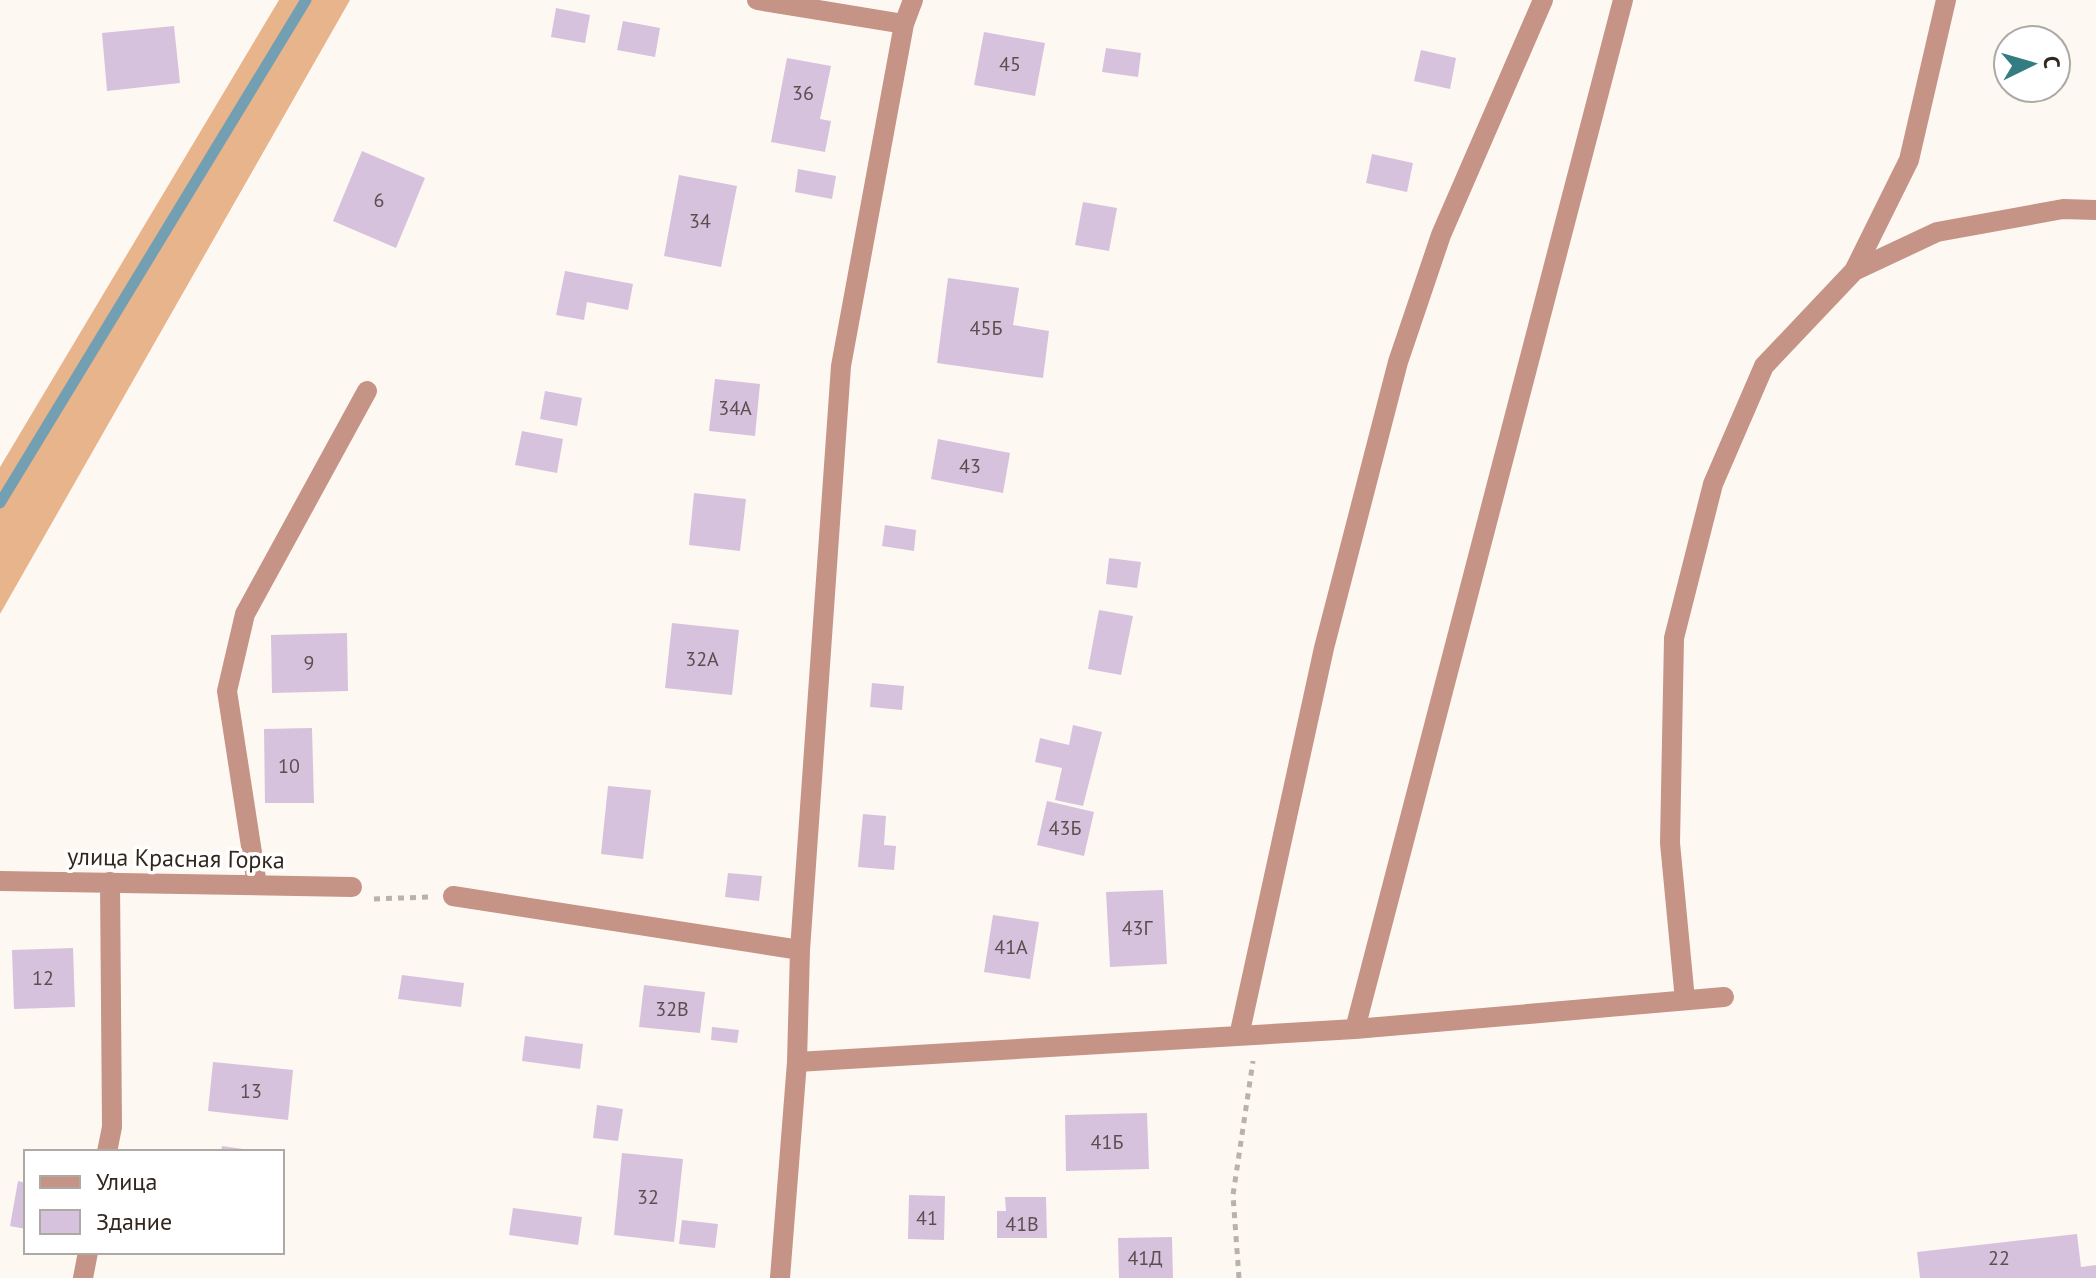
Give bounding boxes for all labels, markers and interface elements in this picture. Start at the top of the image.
north arrow [1992,24,2072,104]
house number: 45 [999,51,1021,77]
text: С [2037,55,2066,70]
house number: 36 [792,80,814,106]
house number: 6 [374,187,384,213]
house number: 34 [689,208,711,234]
house number: 45Б [970,315,1002,341]
house number: 34А [718,395,752,421]
house number: 43 [959,453,981,479]
house number: 32А [685,646,719,672]
house number: 9 [304,650,314,676]
house number: 10 [278,753,300,779]
house number: 43Б [1049,815,1081,841]
street label: улица Красная Горка [67,841,285,875]
house number: 43Г [1122,915,1153,941]
house number: 41А [994,934,1028,960]
house number: 12 [32,965,54,991]
house number: 32В [655,996,689,1022]
house number: 13 [240,1078,262,1104]
house number: 41Б [1091,1129,1123,1155]
legend [24,1150,284,1254]
text: Улица [96,1166,157,1197]
house number: 32 [637,1184,659,1210]
house number: 41 [916,1205,938,1231]
text: Здание [96,1206,172,1237]
house number: 41В [1005,1211,1039,1237]
house number: 41Д [1127,1245,1163,1271]
house number: 22 [1988,1245,2010,1271]

